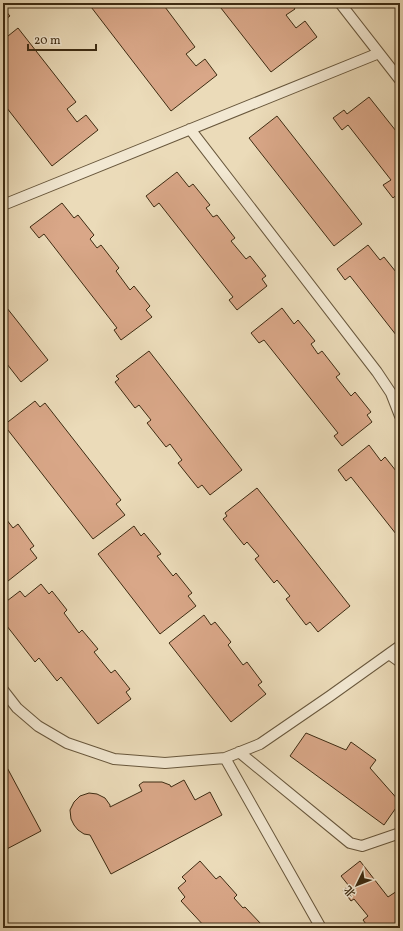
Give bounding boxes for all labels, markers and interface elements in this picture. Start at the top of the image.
scale bar [28,26,96,52]
text: 20 m [34,33,61,49]
north arrow [337,865,377,905]
text: 北 [342,882,360,900]

